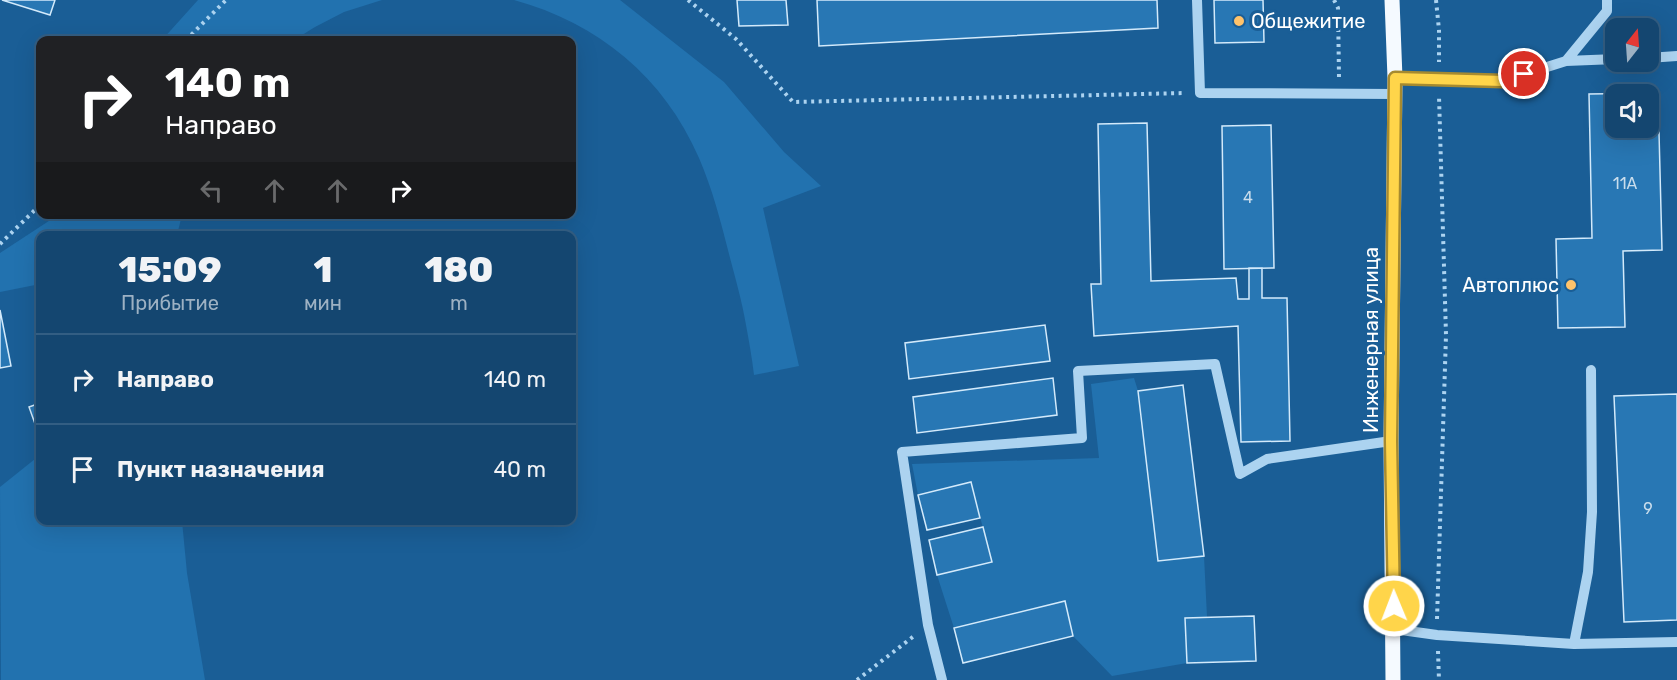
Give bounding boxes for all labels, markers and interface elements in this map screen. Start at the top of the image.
place label: Общежитие [1251,9,1365,33]
marker: Общежитие [1232,14,1246,28]
north arrow [1605,18,1659,72]
map controls [1605,18,1659,138]
pin [1498,48,1549,99]
icon: arrive [1507,57,1540,90]
text: 140 m [165,58,291,108]
icon: right [66,60,144,138]
button: sound [1605,84,1659,138]
text: Направо [165,109,277,141]
icon: left [195,174,228,207]
icon: ahead [258,174,291,207]
icon: ahead [321,174,354,207]
icon: right [384,174,417,207]
house number: 11А [1613,174,1637,193]
house number: 4 [1243,188,1253,207]
street label: Инженерная улица [1359,247,1383,433]
text: 15:09 [118,248,222,291]
text: 1 [313,248,332,291]
text: 180 [424,248,494,291]
place label: Автоплюс [1462,273,1559,297]
marker: Автоплюс [1564,278,1578,292]
text: Прибытие [121,291,219,315]
text: мин [304,291,342,315]
text: m [450,291,468,315]
icon: right [66,363,99,396]
text: Направо [117,366,214,393]
text: 140 m [484,366,546,393]
icon: arrive [66,453,99,486]
text: Пункт назначения [117,456,325,483]
text: 40 m [493,456,546,483]
house number: 9 [1643,499,1653,518]
position arrow [1362,574,1426,638]

